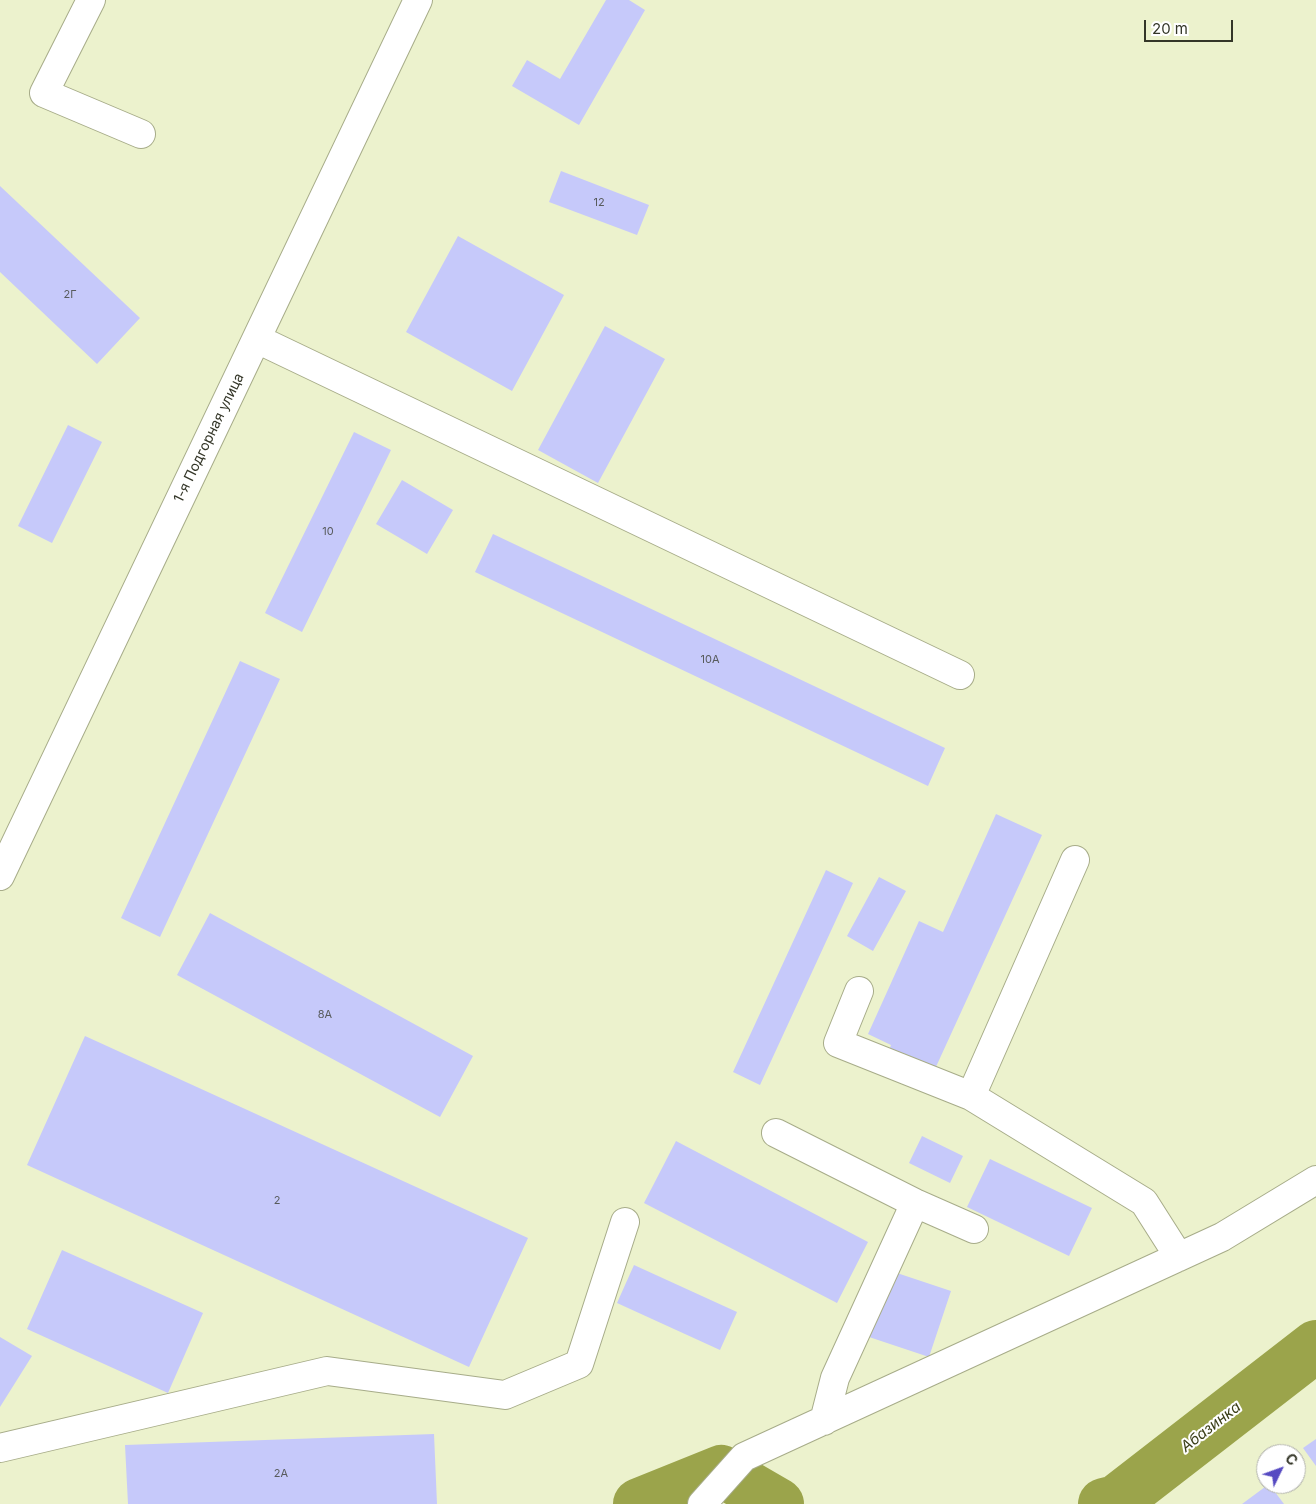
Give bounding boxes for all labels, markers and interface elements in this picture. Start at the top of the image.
scale bar [1146,10,1235,42]
text: 20 m [1152,19,1188,38]
house number: 12 [593,196,605,210]
house number: 2Г [63,288,77,302]
street label: 1-я Подгорная улица [170,371,248,505]
house number: 10 [322,525,334,539]
house number: 10А [700,653,720,667]
house number: 8А [318,1008,332,1022]
house number: 2 [274,1194,280,1208]
water label: Абазинка [1178,1398,1244,1456]
north arrow [1256,1444,1306,1494]
text: С [1282,1450,1302,1469]
house number: 2А [274,1467,288,1481]

